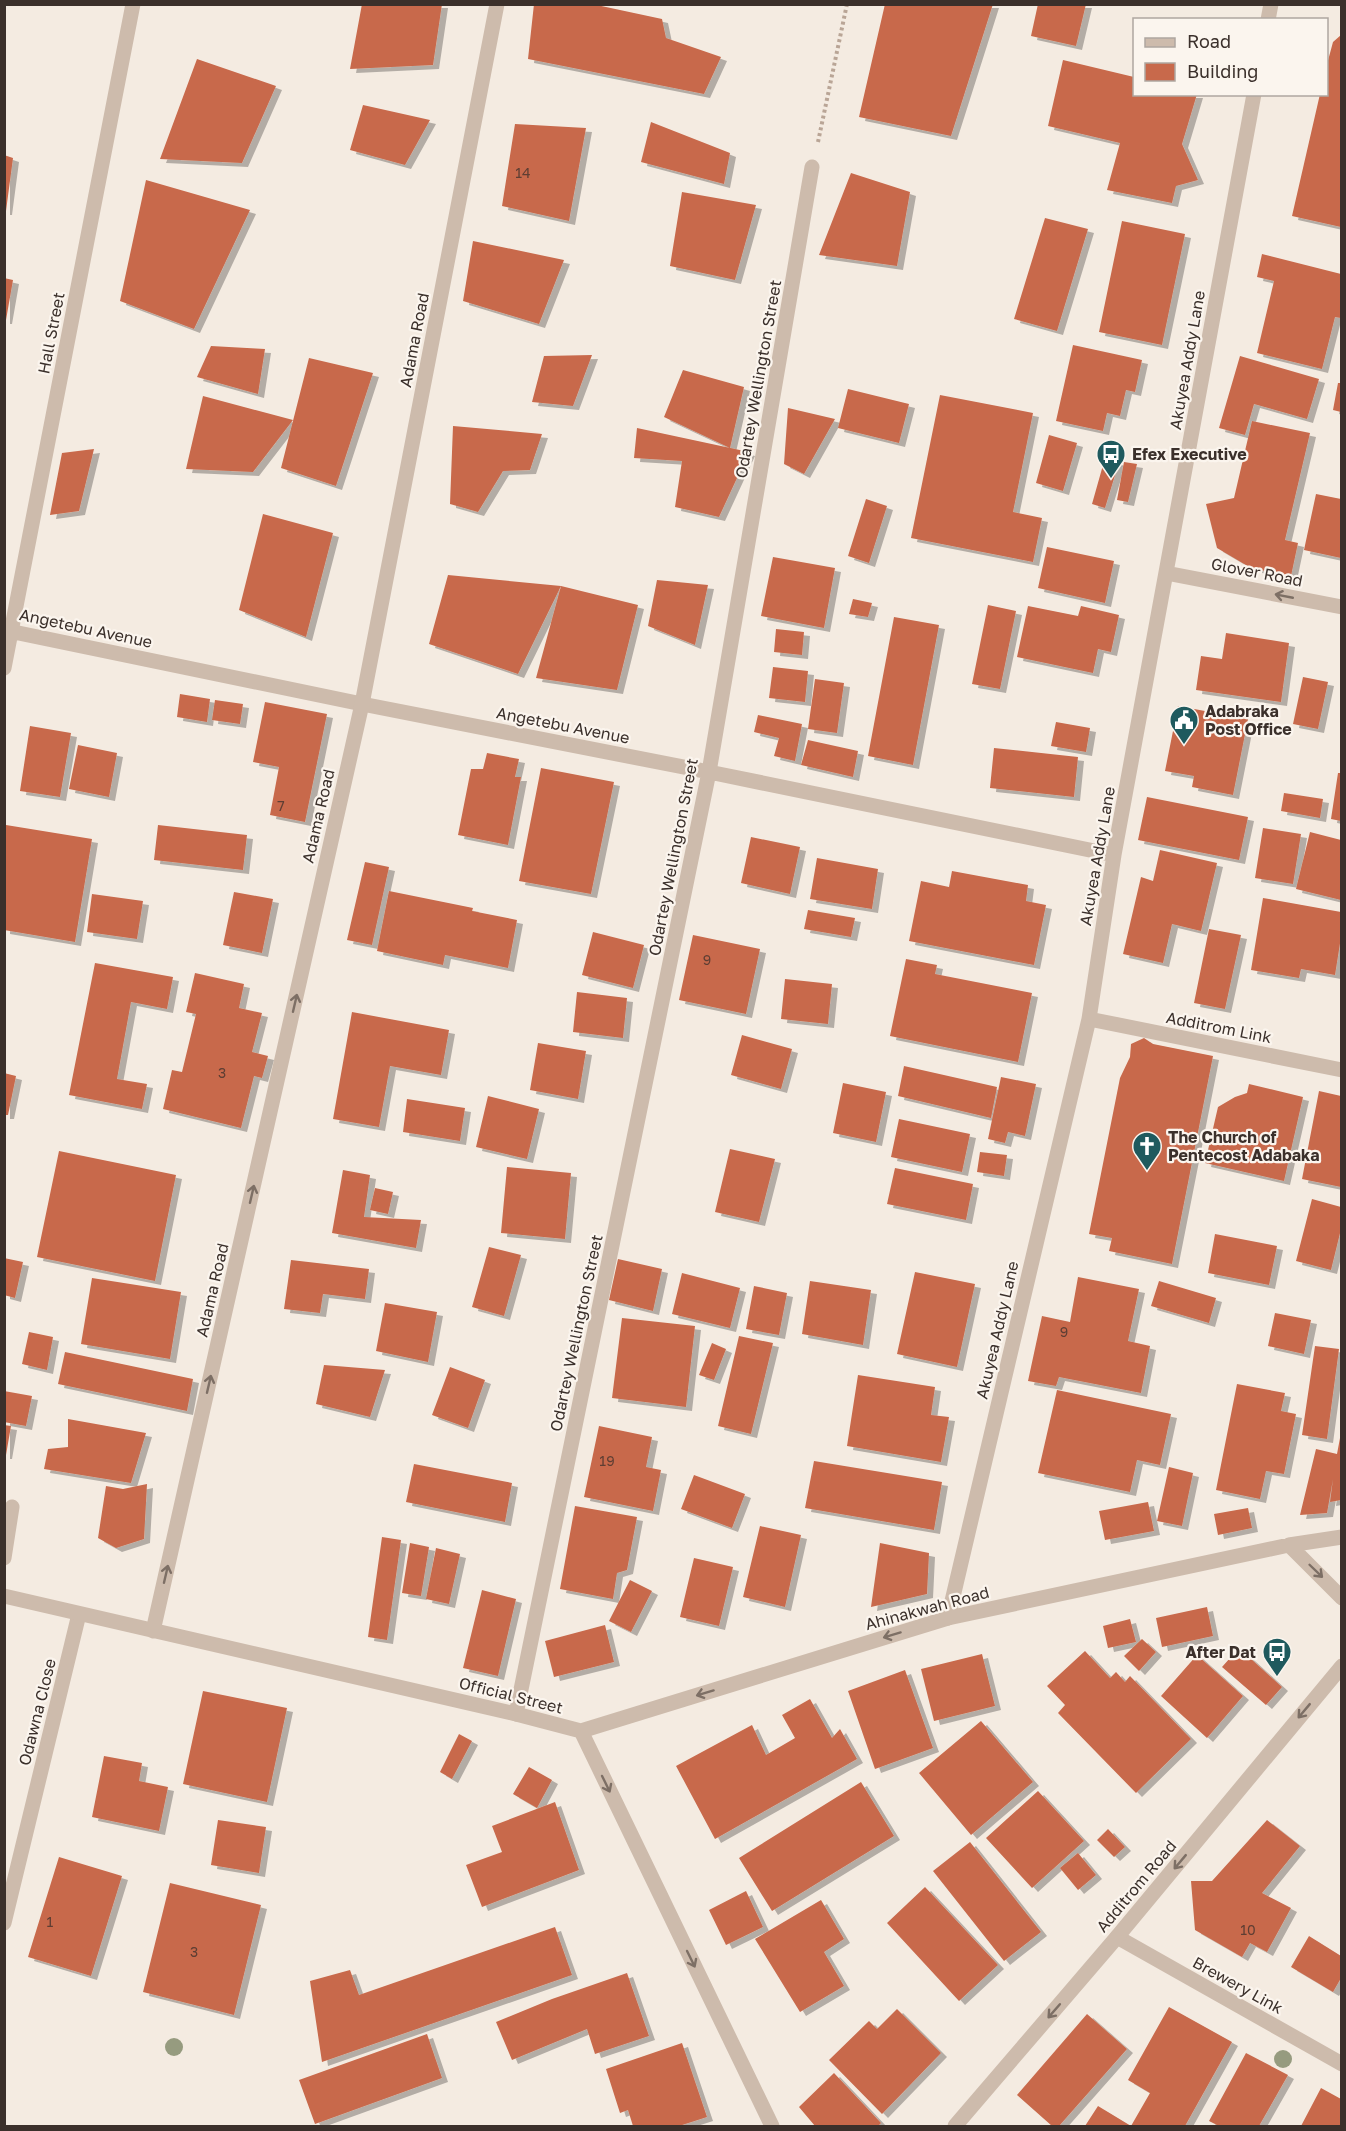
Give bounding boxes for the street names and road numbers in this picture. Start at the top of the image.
street label: Odartey Wellington Street [731,278,785,480]
street label: Akuyea Addy Lane [1165,289,1209,431]
street label: Hall Street [33,290,69,376]
street label: Adama Road [395,291,433,389]
street label: Glover Road [1209,553,1305,591]
street label: Angetebu Avenue [18,604,154,652]
street label: Angetebu Avenue [495,702,631,748]
street label: Odartey Wellington Street [644,756,702,958]
street label: Adama Road [297,767,339,865]
street label: Akuyea Addy Lane [1075,785,1119,927]
street label: Additrom Link [1165,1007,1273,1047]
street label: Odartey Wellington Street [545,1233,607,1433]
street label: Adama Road [191,1241,233,1339]
street label: Akuyea Addy Lane [971,1259,1023,1401]
street label: Ahinakwah Road [863,1582,991,1634]
street label: Odawna Close [14,1656,60,1768]
street label: Official Street [457,1672,565,1718]
street label: Additrom Road [1092,1836,1180,1936]
street label: Brewery Link [1189,1952,1287,2018]

